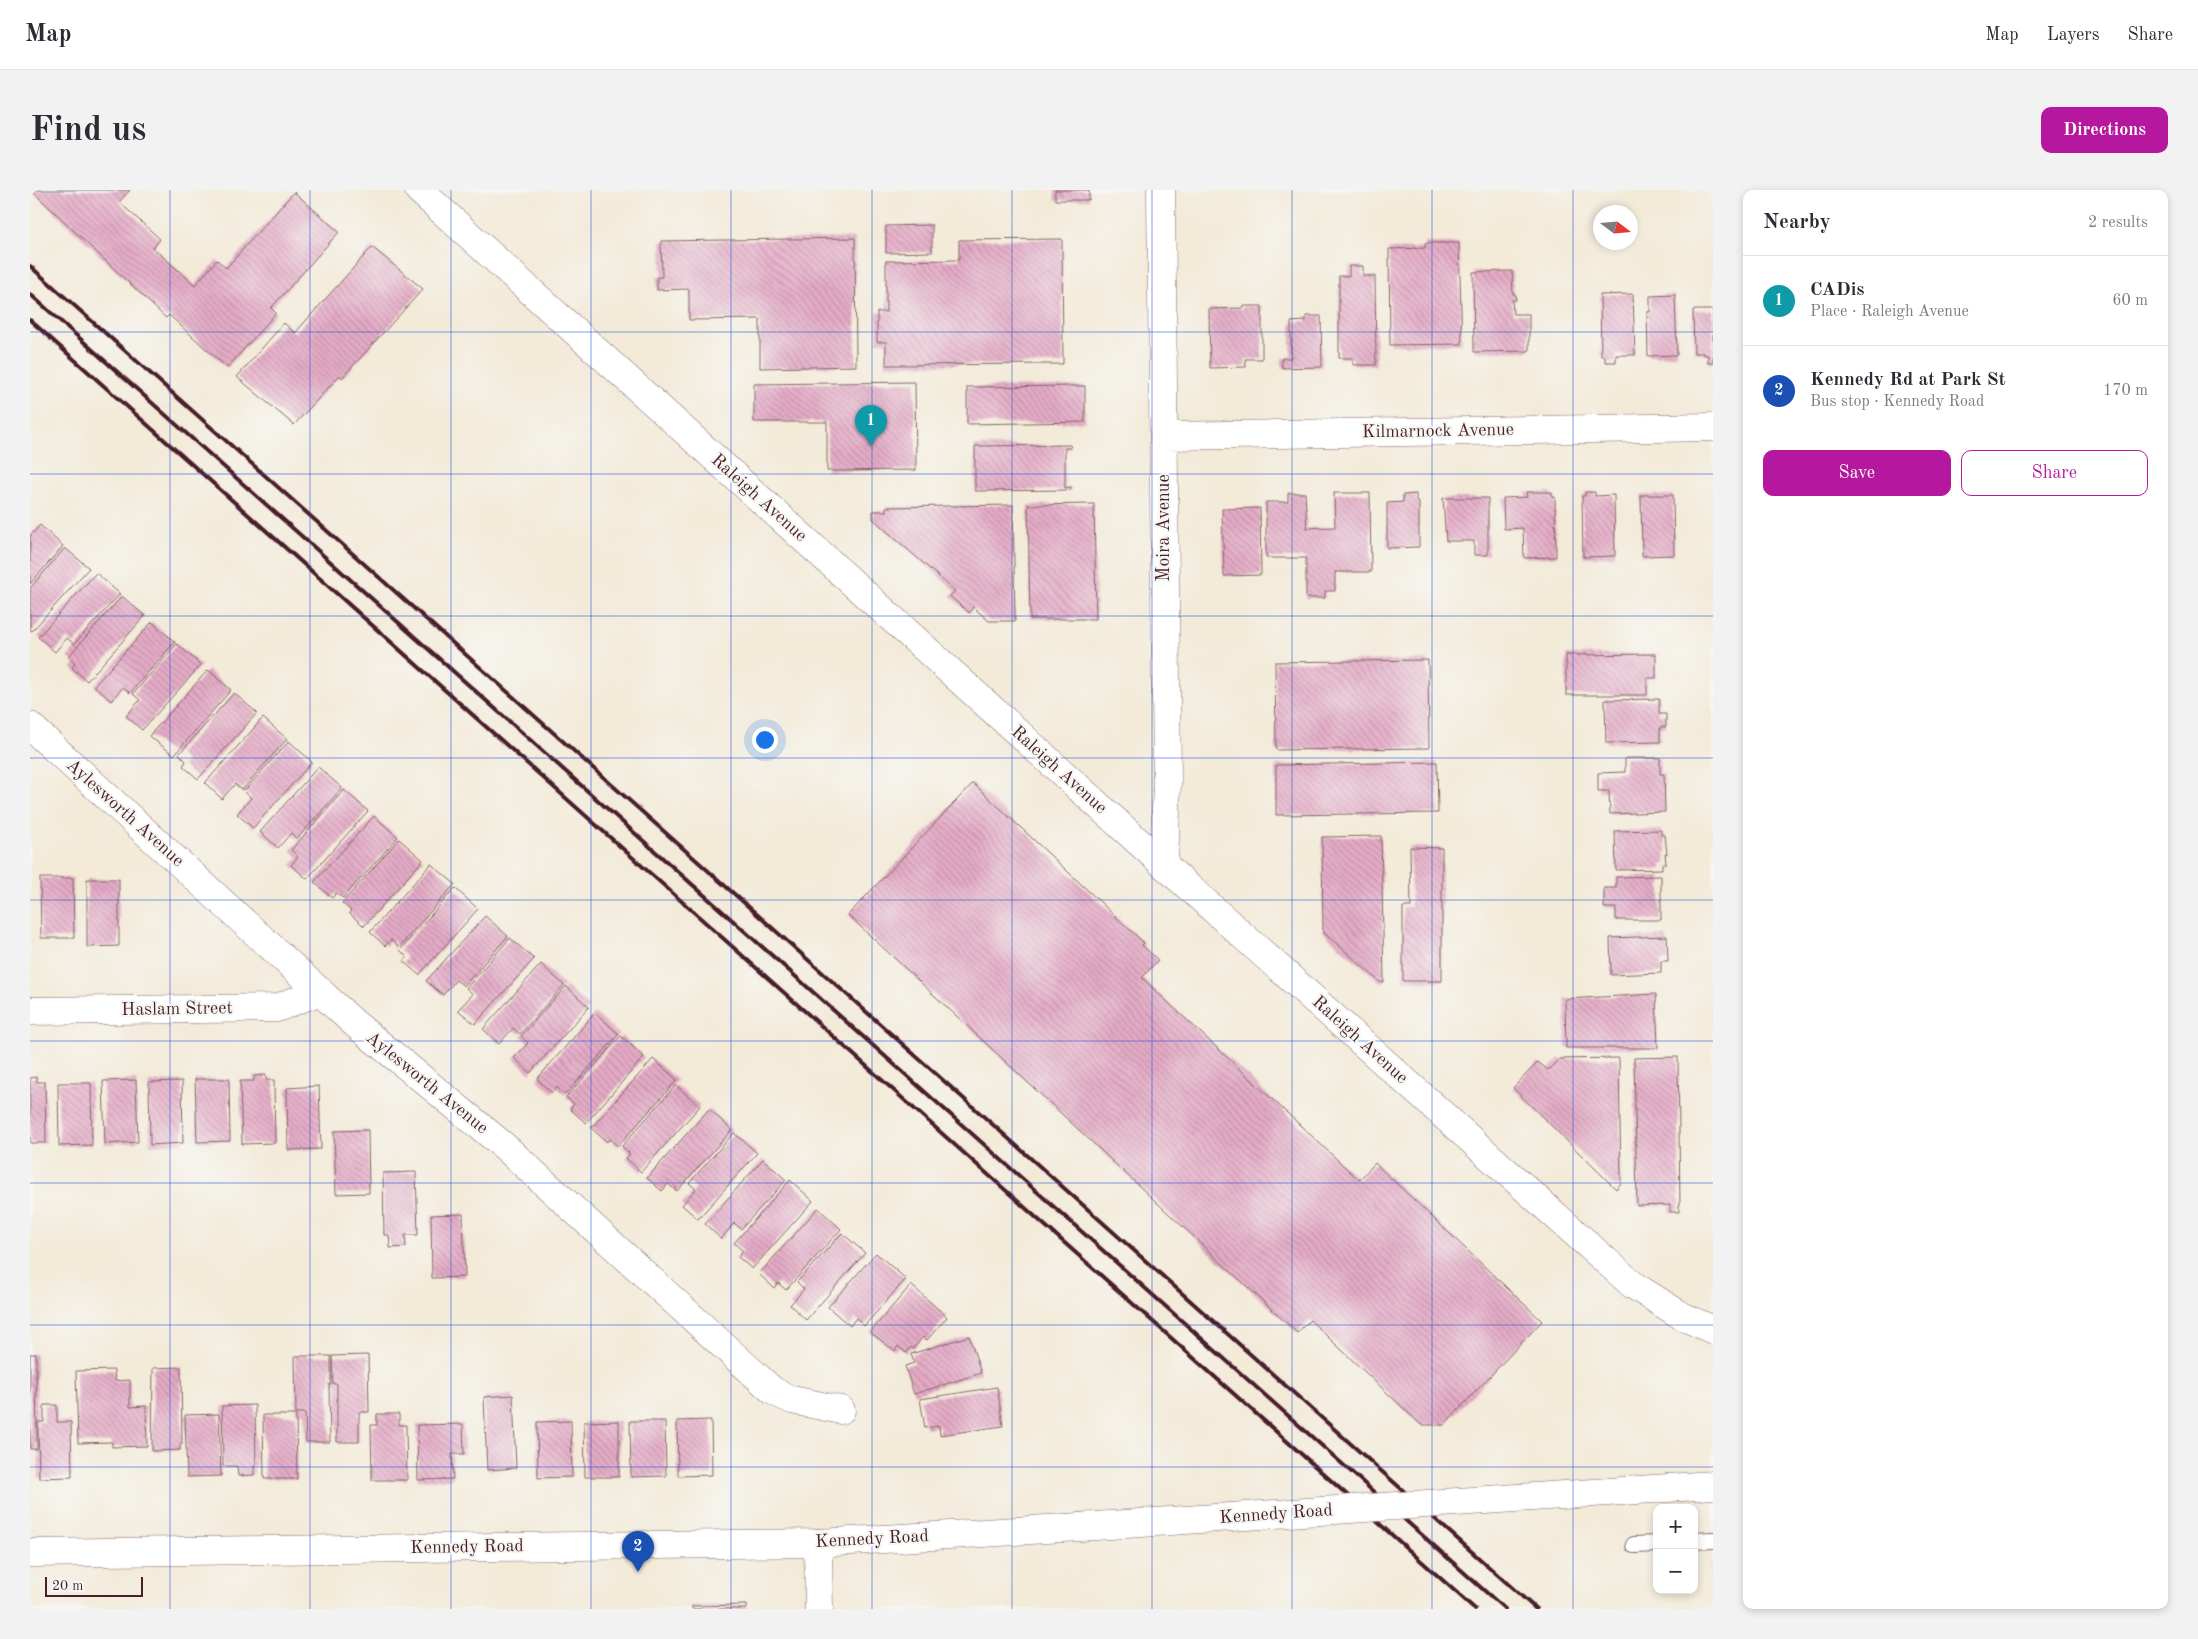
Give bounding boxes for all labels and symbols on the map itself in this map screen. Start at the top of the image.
north arrow [1593,205,1638,250]
pin: 1 [855,405,887,446]
street label: Kilmarnock Avenue [1362,421,1514,441]
street label: Raleigh Avenue [708,451,810,545]
street label: Moira Avenue [1155,474,1173,582]
street label: Raleigh Avenue [1008,723,1110,817]
your location [752,727,778,753]
street label: Aylesworth Avenue [63,756,187,870]
street label: Raleigh Avenue [1309,993,1411,1087]
street label: Haslam Street [121,999,233,1019]
street label: Aylesworth Avenue [363,1028,491,1138]
street label: Kennedy Road [1219,1501,1333,1527]
street label: Kennedy Road [815,1527,929,1551]
pin: 2 [622,1531,654,1572]
street label: Kennedy Road [410,1537,524,1557]
scale bar [45,1574,142,1597]

